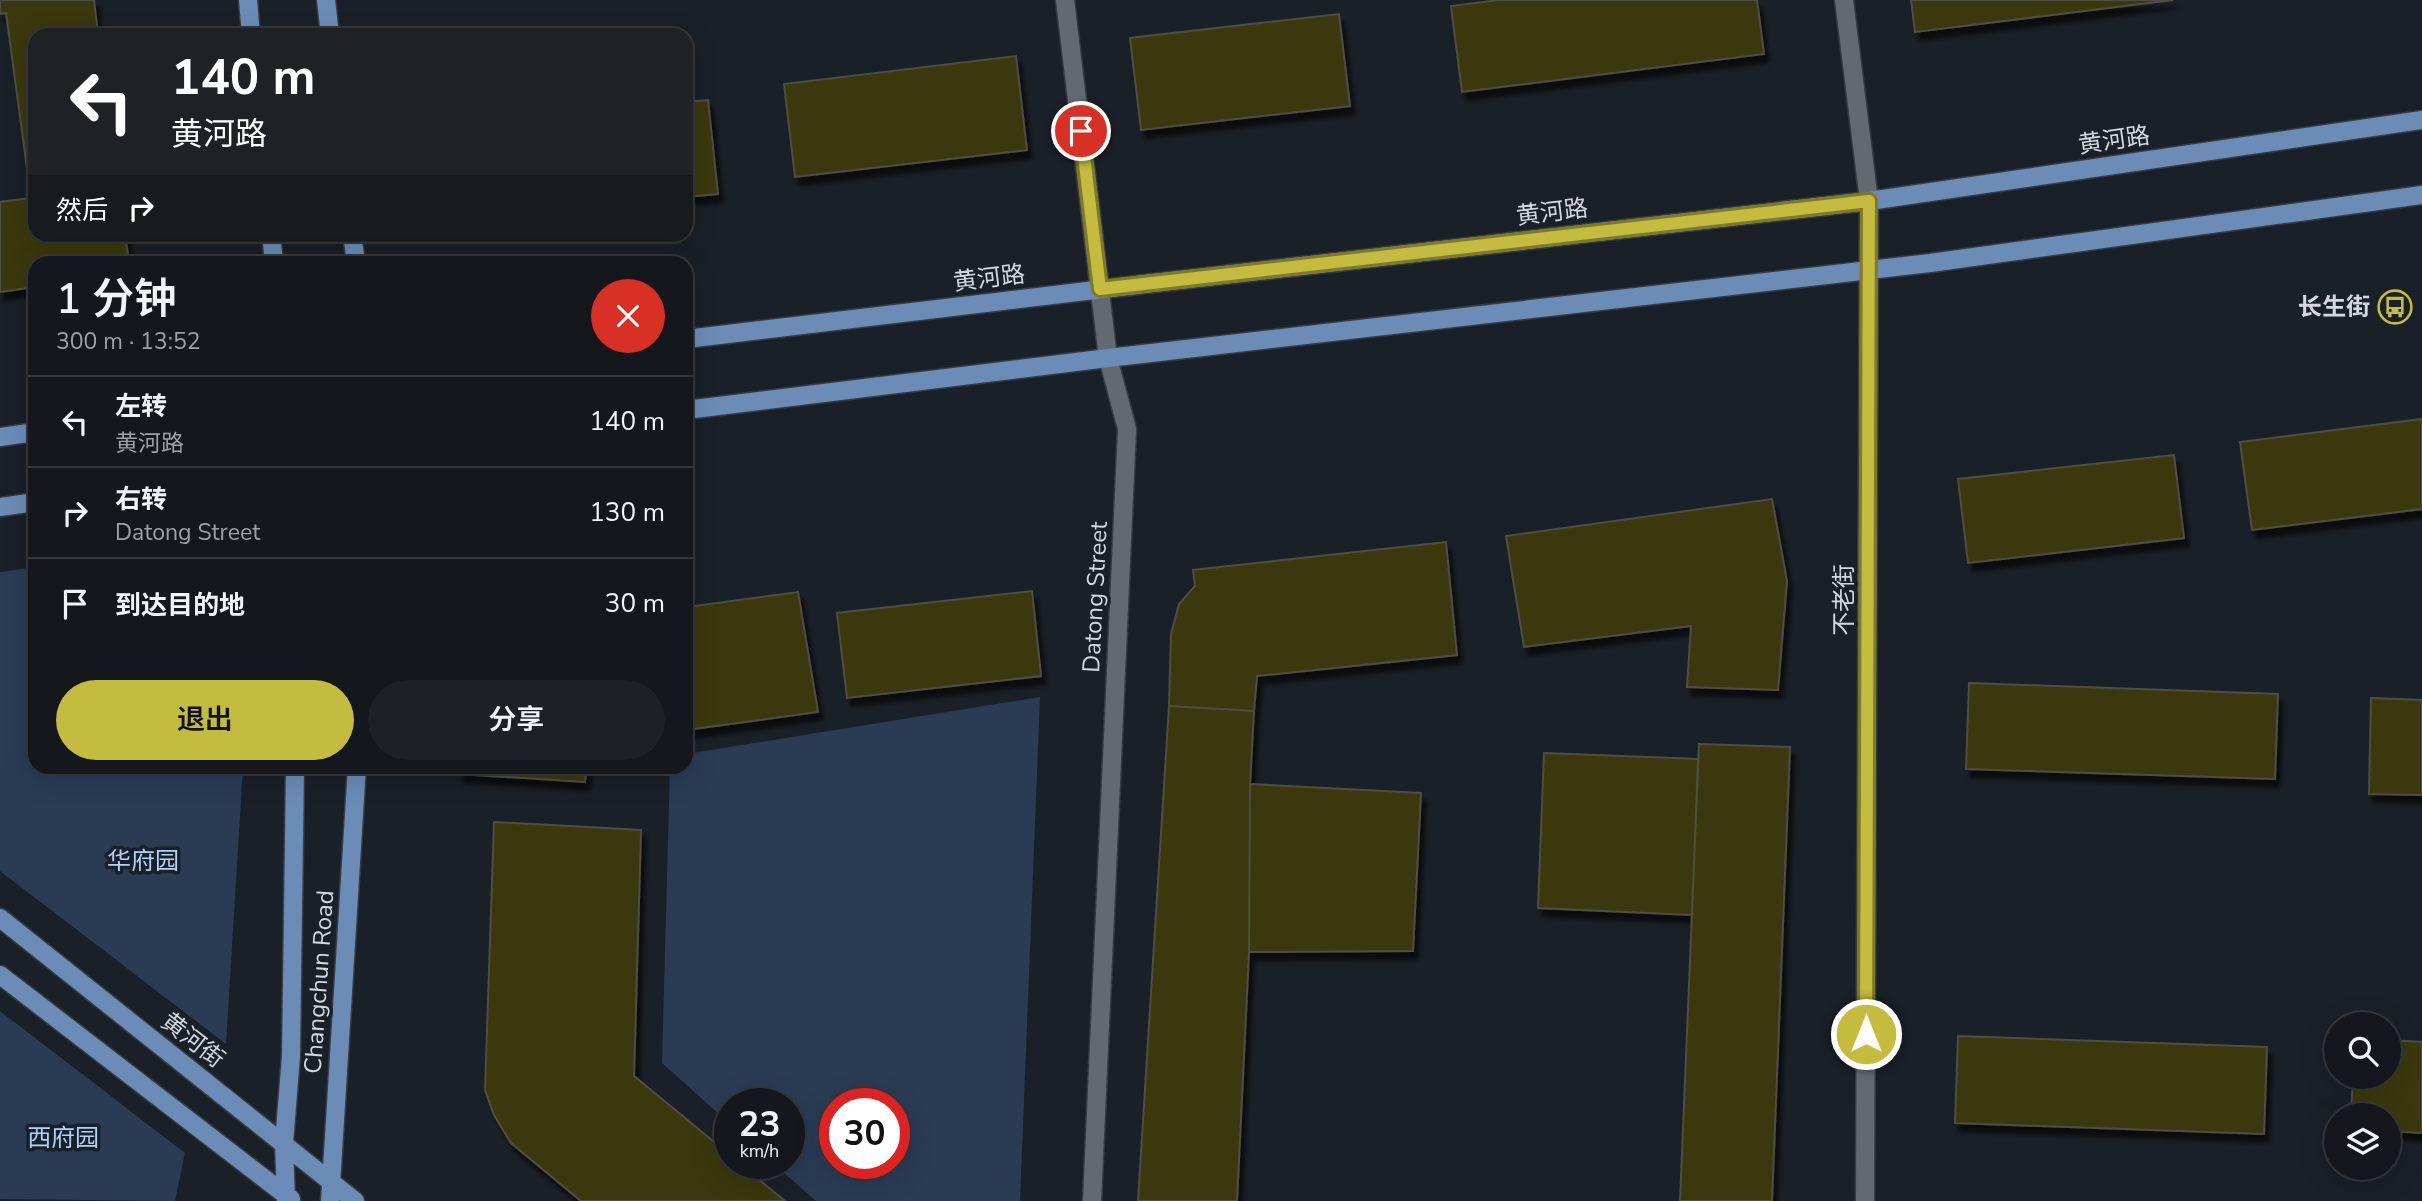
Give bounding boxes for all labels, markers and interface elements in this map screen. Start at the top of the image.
text: 140 m [171,44,315,111]
icon: left [56,56,147,147]
pin [1051,101,1111,161]
icon: arrive [1062,112,1100,150]
text: 黄河路 [171,113,267,156]
street label: 黄河路 [2076,119,2152,161]
icon: right [122,189,160,227]
street label: 黄河路 [1514,192,1590,232]
text: 然后 [56,193,108,228]
street label: 黄河路 [951,258,1027,298]
text: 1 分钟 [56,271,176,328]
button: close [591,279,665,353]
bus stop icon: 长生街 [2376,288,2414,326]
place label: 长生街 [2298,291,2370,323]
text: 300 m · 13:52 [56,326,201,357]
text: 左转 [115,389,167,424]
icon: left [56,403,94,441]
text: 140 m [589,404,665,439]
text: 黄河路 [115,428,184,459]
text: 右转 [115,482,167,517]
icon: right [56,494,94,532]
text: 130 m [589,495,665,530]
text: Datong Street [115,517,260,548]
street label: Datong Street [1075,520,1115,673]
street label: 不老街 [1828,564,1860,636]
icon: arrive [56,585,94,623]
text: 30 m [605,586,665,621]
text: 到达目的地 [115,588,245,623]
button: 退出 [56,680,354,760]
button: 分享 [368,680,665,760]
park label: 华府园 [107,845,179,877]
street label: Changchun Road [297,889,341,1075]
position arrow [1829,997,1903,1071]
street label: 黄河街 [155,1005,231,1075]
map controls [2324,1012,2401,1180]
button: search [2324,1012,2401,1089]
speed limit sign: 30 [819,1088,910,1179]
text: 23 [738,1101,781,1148]
button: layers [2324,1103,2401,1180]
park label: 西府园 [27,1122,99,1154]
text: km/h [740,1139,779,1163]

